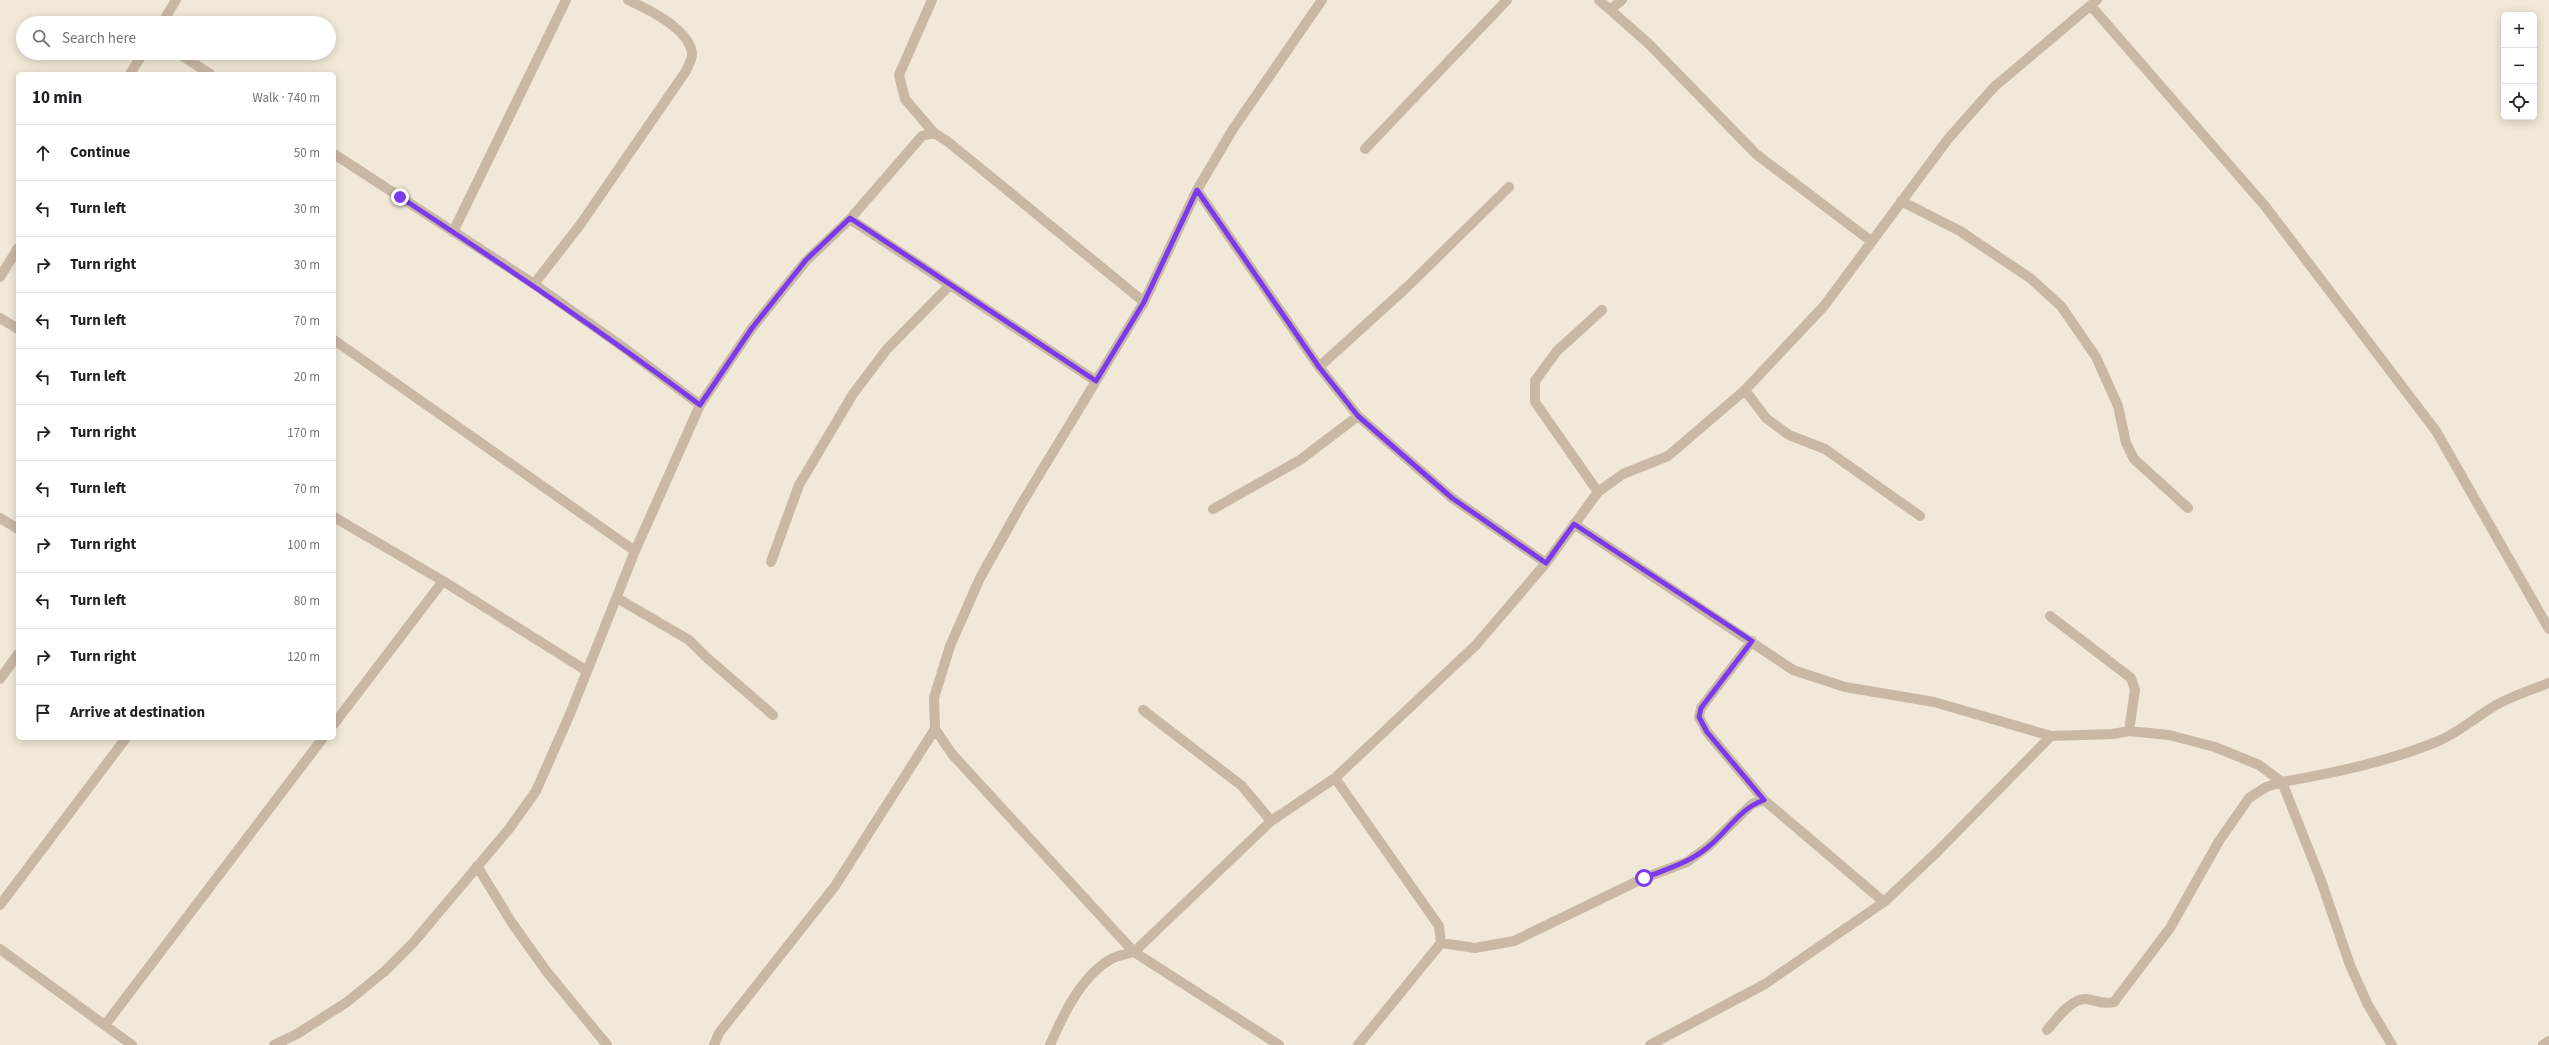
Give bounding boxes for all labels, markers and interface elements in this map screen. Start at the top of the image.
map controls [2501,12,2537,120]
button: + [2501,12,2537,48]
search box [16,16,336,60]
icon: search [30,27,52,49]
text: Search here [62,28,136,49]
button: − [2501,48,2537,84]
button: locate [2501,84,2537,120]
text: 10 min [32,86,82,110]
text: Walk · 740 m [252,89,320,107]
icon: ahead [32,142,54,164]
text: Continue [70,142,130,163]
text: 50 m [294,144,320,162]
route end [391,188,409,206]
icon: left [32,198,54,220]
text: Turn left [70,198,126,219]
text: 30 m [294,200,320,218]
icon: right [32,254,54,276]
text: Turn right [70,254,136,275]
text: 30 m [294,256,320,274]
icon: left [32,310,54,332]
text: Turn left [70,310,126,331]
text: 70 m [294,312,320,330]
icon: left [32,366,54,388]
text: Turn left [70,366,126,387]
text: 20 m [294,368,320,386]
icon: right [32,422,54,444]
text: Turn right [70,422,136,443]
text: 170 m [287,424,320,442]
icon: left [32,478,54,500]
text: Turn left [70,478,126,499]
text: 70 m [294,480,320,498]
icon: right [32,534,54,556]
text: Turn right [70,534,136,555]
text: 100 m [287,536,320,554]
icon: left [32,590,54,612]
text: Turn left [70,590,126,611]
text: 80 m [294,592,320,610]
icon: right [32,646,54,668]
text: Turn right [70,646,136,667]
text: 120 m [287,648,320,666]
icon: arrive [32,702,54,724]
text: Arrive at destination [70,702,205,723]
route start [1635,869,1653,887]

